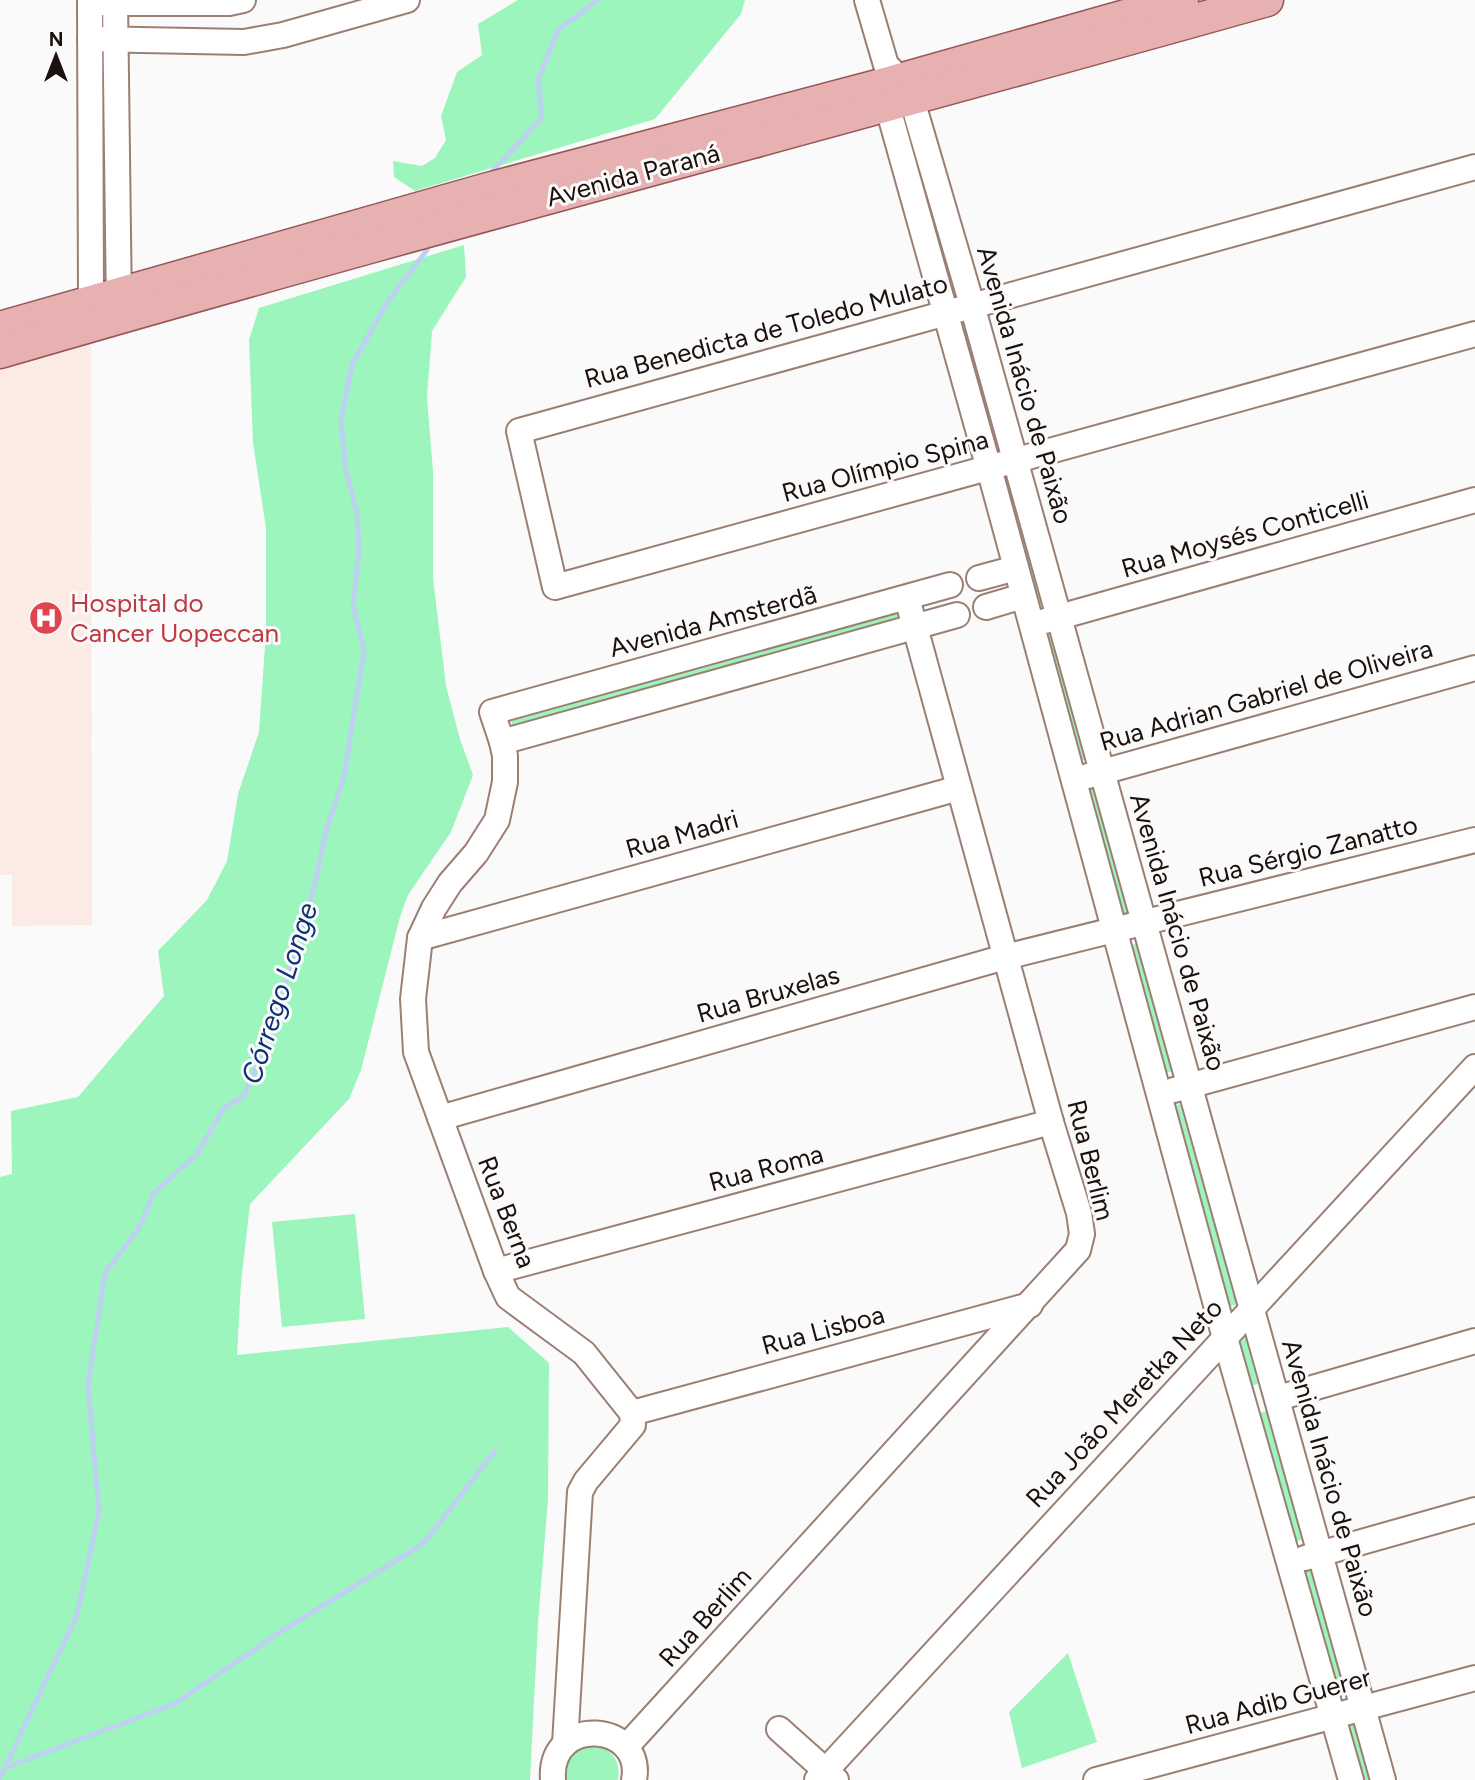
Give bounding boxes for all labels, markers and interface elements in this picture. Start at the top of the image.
north arrow [21,21,91,91]
text: N [49,28,63,51]
street label: Avenida Paraná [543,137,723,213]
street label: Avenida Inácio de Paixão [970,243,1080,527]
street label: Rua Benedicta de Toledo Mulato [581,267,951,395]
street label: Rua Olímpio Spina [778,423,992,509]
street label: Rua Moysés Conticelli [1118,483,1372,585]
street label: Avenida Amsterdã [606,578,820,664]
place label: Hospital do Cancer Uopeccan [70,587,279,649]
hospital icon: Hospital do Cancer Uopeccan [27,599,65,637]
street label: Rua Adrian Gabriel de Oliveira [1096,632,1436,758]
street label: Avenida Inácio de Paixão [1123,790,1233,1074]
street label: Rua Madri [622,803,742,865]
street label: Rua Sérgio Zanatto [1195,808,1421,894]
water label: Córrego Longe [234,898,324,1088]
street label: Rua Bruxelas [693,958,843,1030]
street label: Rua Berlim [1061,1096,1121,1224]
street label: Rua Roma [705,1137,827,1199]
street label: Rua Berna [471,1152,543,1272]
street label: Rua João Meretka Neto [1019,1292,1229,1514]
street label: Rua Lisboa [758,1298,888,1362]
street label: Avenida Inácio de Paixão [1275,1336,1385,1620]
street label: Rua Berlim [652,1561,758,1673]
street label: Rua Adib Guerer [1182,1661,1375,1741]

